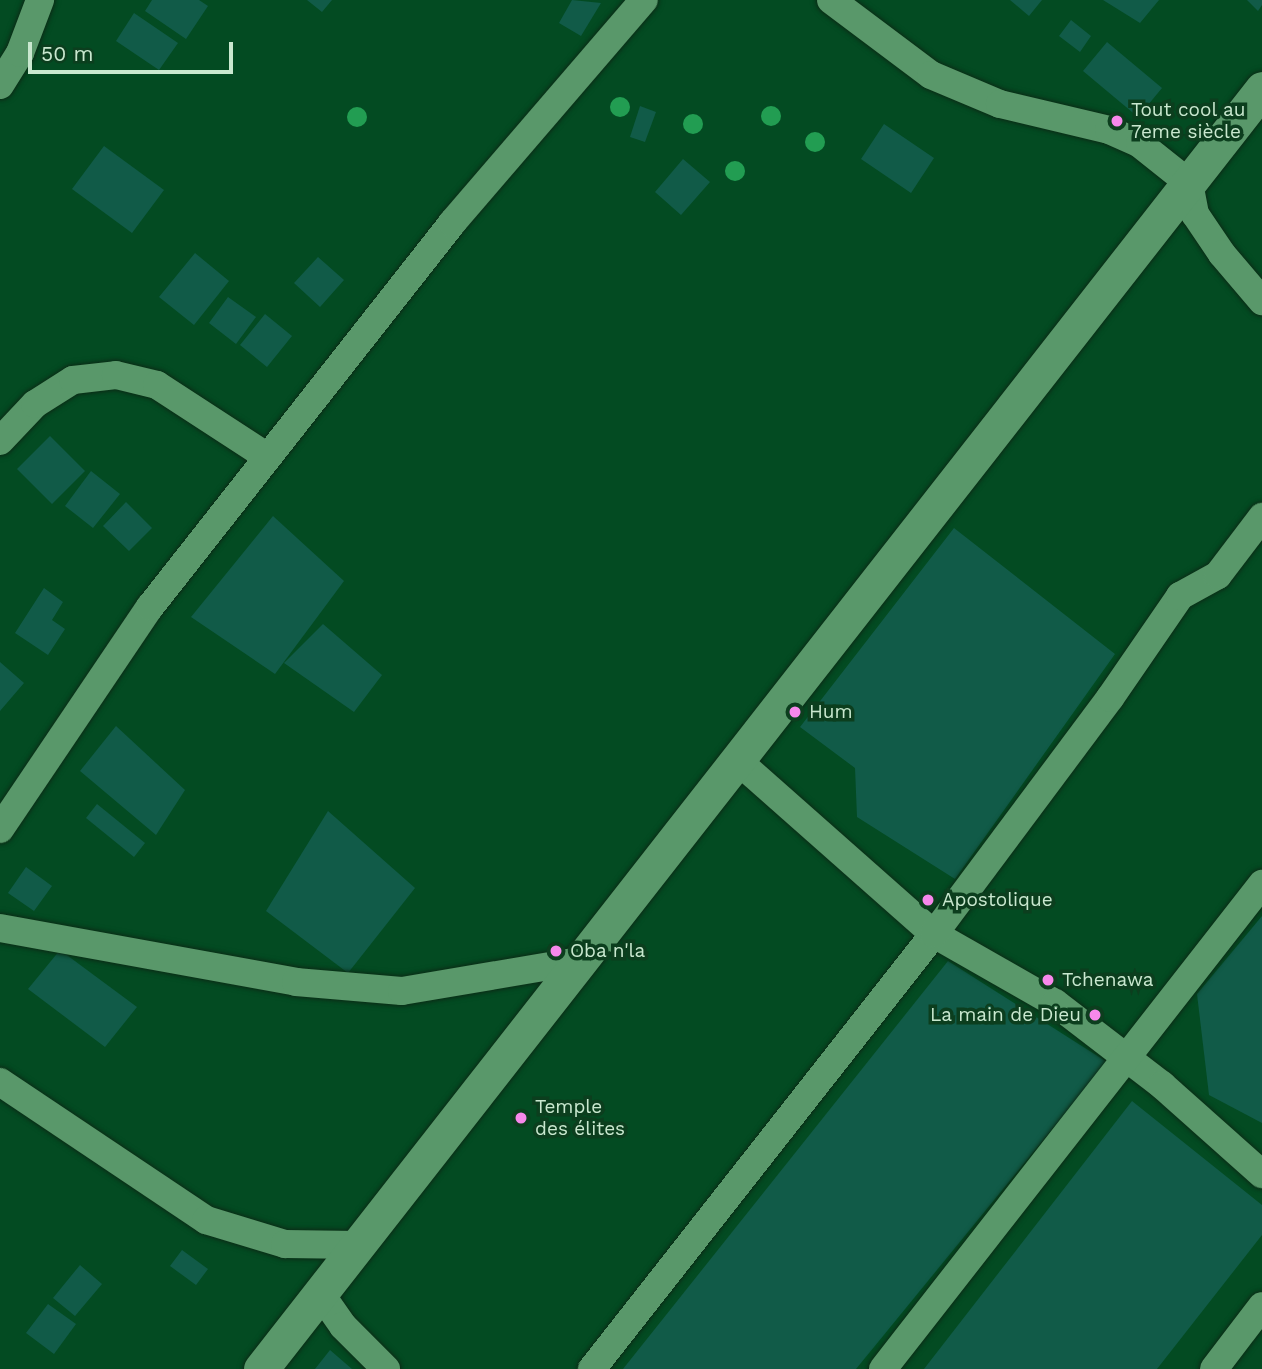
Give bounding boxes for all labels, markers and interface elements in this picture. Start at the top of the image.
scale bar [32,28,236,72]
text: 50 m [41,41,93,66]
place label: Tout cool au 7eme siècle [1131,99,1246,143]
marker: Tout cool au 7eme siècle [1109,113,1125,129]
place label: Hum [809,701,853,723]
marker: Hum [787,704,803,720]
place label: Apostolique [942,889,1053,911]
marker: Apostolique [920,892,936,908]
place label: Oba n'la [570,940,646,962]
marker: Oba n'la [548,943,564,959]
place label: Tchenawa [1062,969,1153,991]
marker: Tchenawa [1040,972,1056,988]
place label: La main de Dieu [930,1004,1081,1026]
marker: La main de Dieu [1087,1007,1103,1023]
place label: Temple des élites [535,1096,625,1140]
marker: Temple des élites [513,1110,529,1126]

